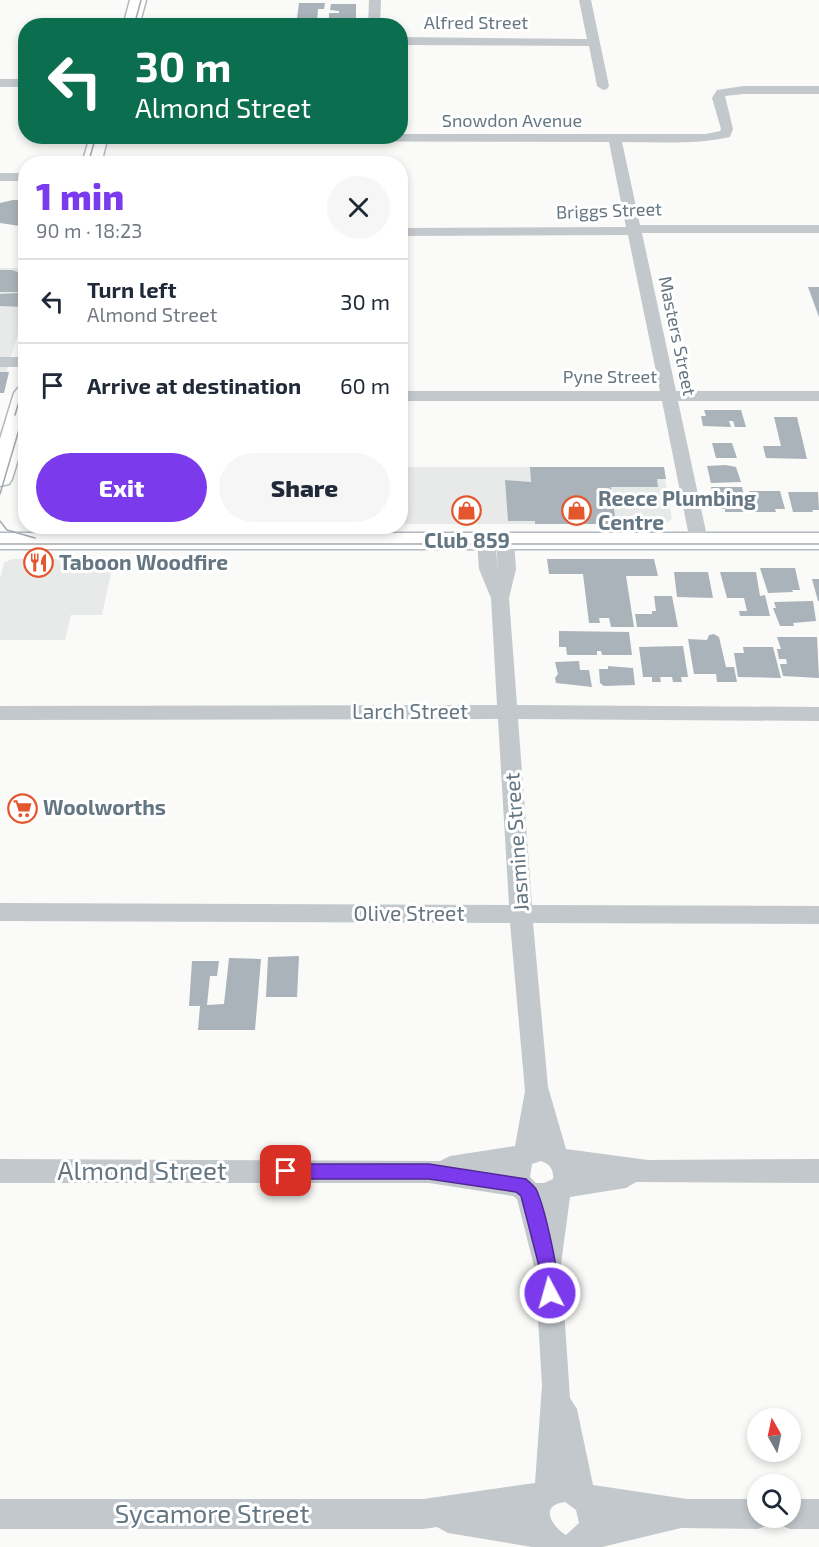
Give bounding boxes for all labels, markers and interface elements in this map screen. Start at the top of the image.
street label: Alfred Street [424,11,528,33]
text: 30 m [135,40,231,90]
icon: left [36,42,114,120]
text: Almond Street [135,91,311,123]
street label: Snowdon Avenue [442,109,582,131]
text: 1 min [36,174,124,217]
button: close [327,176,390,239]
street label: Briggs Street [556,197,663,223]
text: 90 m · 18:23 [36,218,142,242]
street label: Masters Street [655,274,701,398]
text: Turn left [87,276,176,302]
icon: left [36,285,69,318]
text: 30 m [340,288,390,314]
text: Almond Street [87,302,217,326]
street label: Pyne Street [563,365,657,387]
icon: arrive [36,369,69,402]
text: Arrive at destination [87,372,301,398]
text: 60 m [340,372,390,398]
button: Exit [36,453,207,522]
button: Share [219,453,390,522]
place label: Reece Plumbing Centre [598,485,756,534]
shop icon: Club 859 [451,494,483,526]
shop icon: Reece Plumbing Centre [561,495,593,527]
place label: Club 859 [424,527,510,552]
restaurant icon: Taboon Woodfire [22,547,54,579]
place label: Taboon Woodfire [59,549,228,574]
street label: Larch Street [352,698,468,723]
street label: Jasmine Street [498,772,533,913]
supermarket icon: Woolworths [6,792,38,824]
place label: Woolworths [43,794,166,819]
street label: Olive Street [354,900,464,925]
pin [260,1145,311,1196]
street label: Almond Street [57,1154,227,1185]
icon: arrive [269,1154,302,1187]
position arrow [518,1261,582,1325]
north arrow [747,1408,801,1462]
map controls [747,1408,801,1528]
button: search [747,1474,801,1528]
street label: Sycamore Street [115,1497,309,1528]

